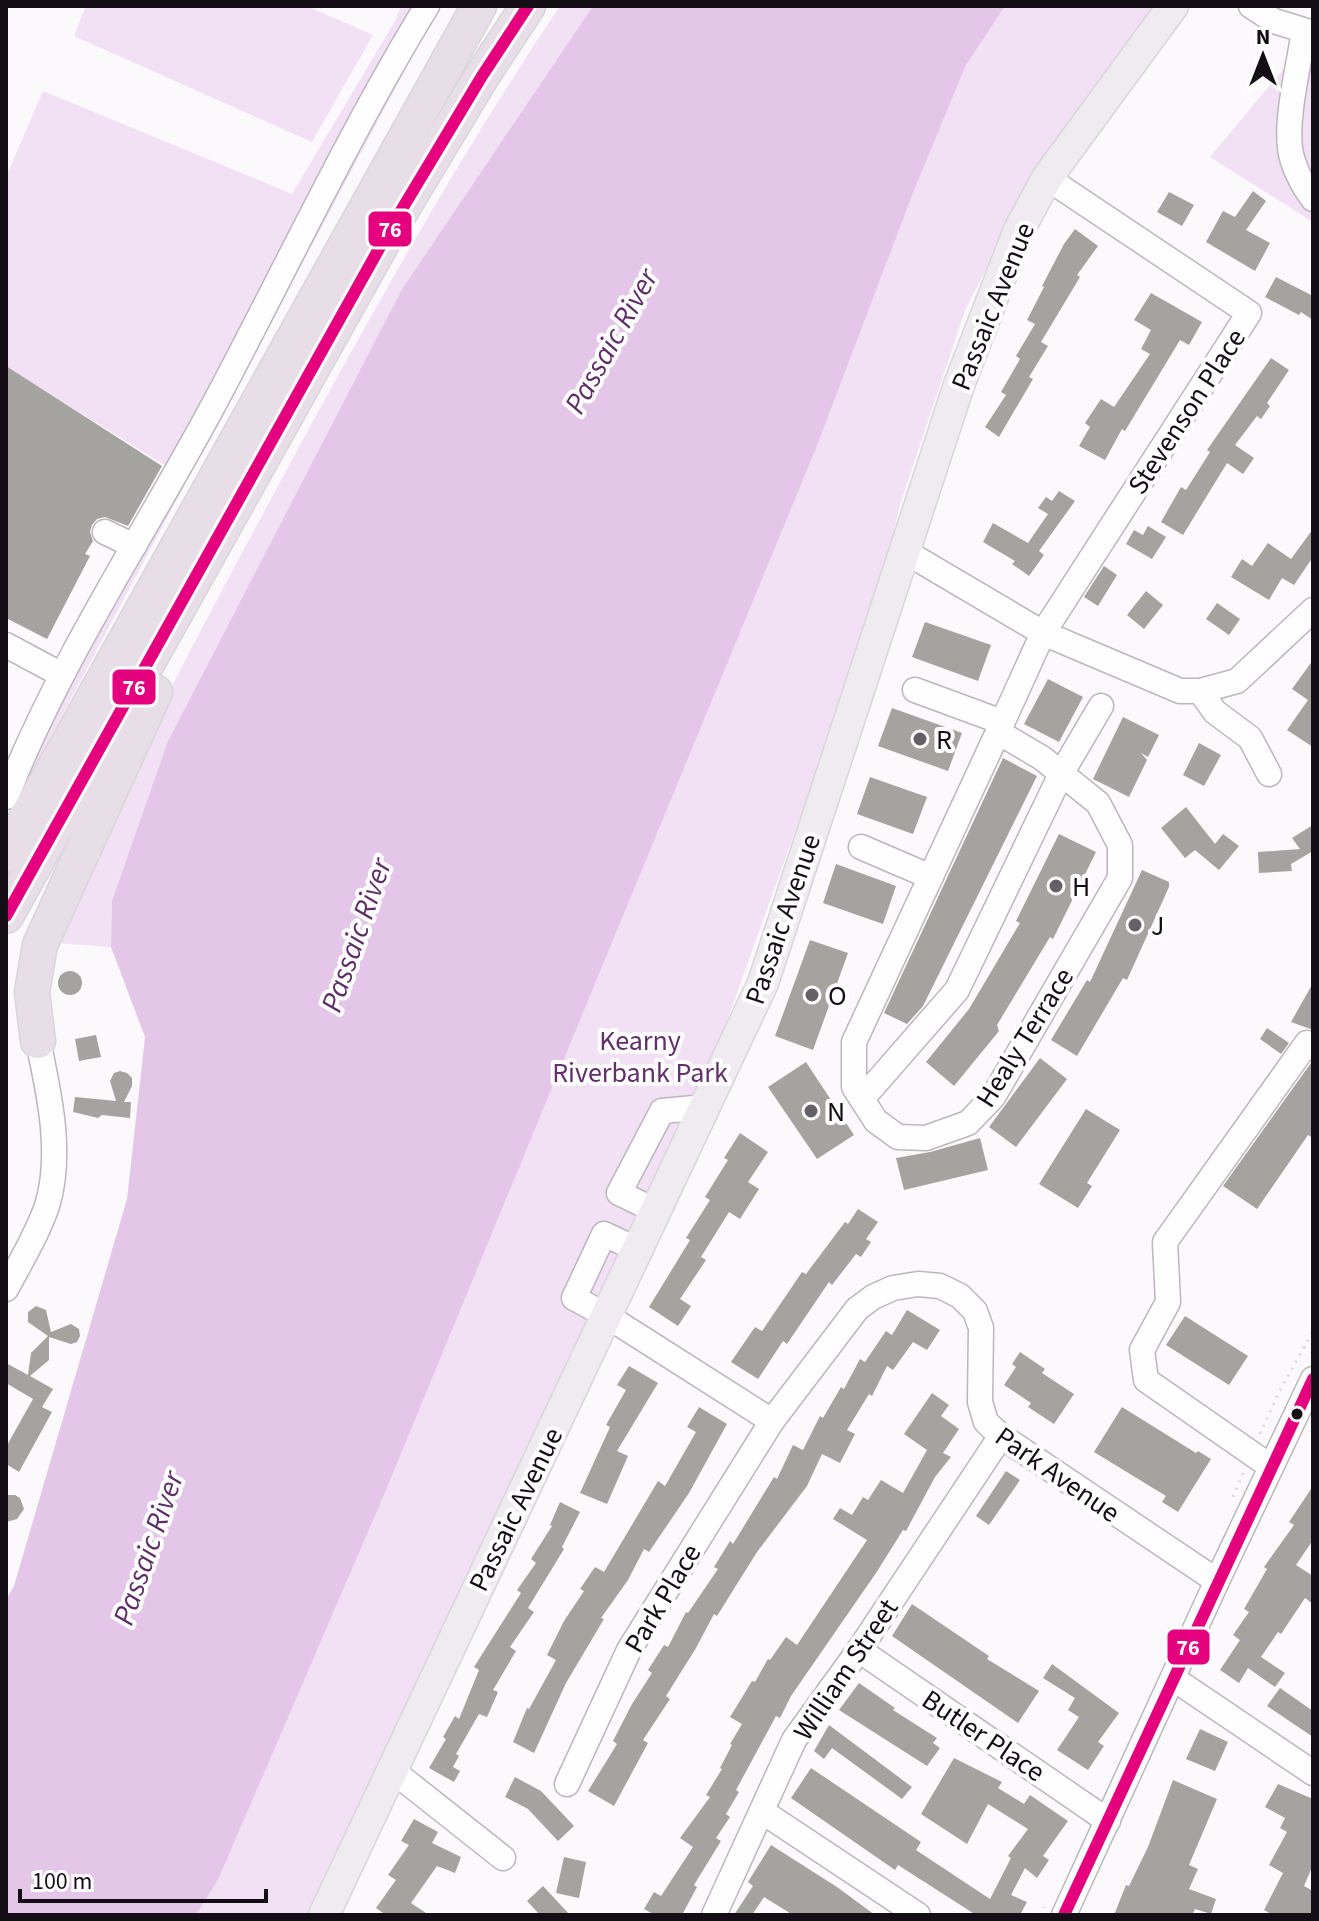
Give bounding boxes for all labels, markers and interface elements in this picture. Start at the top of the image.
north arrow [1223,16,1303,96]
text: N [1256,21,1270,53]
line badge: 76 [367,210,413,248]
text: 76 [378,214,402,246]
street label: Passaic Avenue [941,216,1045,396]
water label: Passaic River [554,259,670,422]
street label: Stevenson Place [1118,321,1256,502]
line badge: 76 [111,668,157,706]
text: 76 [122,672,146,704]
place label: R [936,720,952,760]
marker: R [911,730,929,748]
street label: Passaic Avenue [735,829,831,1010]
water label: Passaic River [310,851,403,1018]
place label: H [1072,867,1090,907]
marker: H [1047,877,1065,895]
place label: J [1151,906,1164,946]
marker: J [1126,916,1144,934]
street label: Healy Terrace [966,960,1084,1115]
place label: O [828,976,847,1016]
marker: O [803,986,821,1004]
park label: Kearny Riverbank Park [552,1021,728,1093]
place label: N [827,1092,845,1132]
marker: N [802,1102,820,1120]
unlabelled marker [1289,1406,1305,1422]
street label: Park Avenue [987,1417,1128,1533]
street label: Passaic Avenue [459,1421,573,1598]
water label: Passaic River [102,1464,195,1631]
street label: Park Place [615,1536,711,1661]
street label: William Street [784,1590,908,1748]
line badge: 76 [1166,1628,1211,1666]
text: 76 [1176,1632,1200,1664]
street label: Butler Place [914,1680,1053,1792]
scale bar [20,1853,266,1903]
text: 100 m [32,1864,92,1899]

